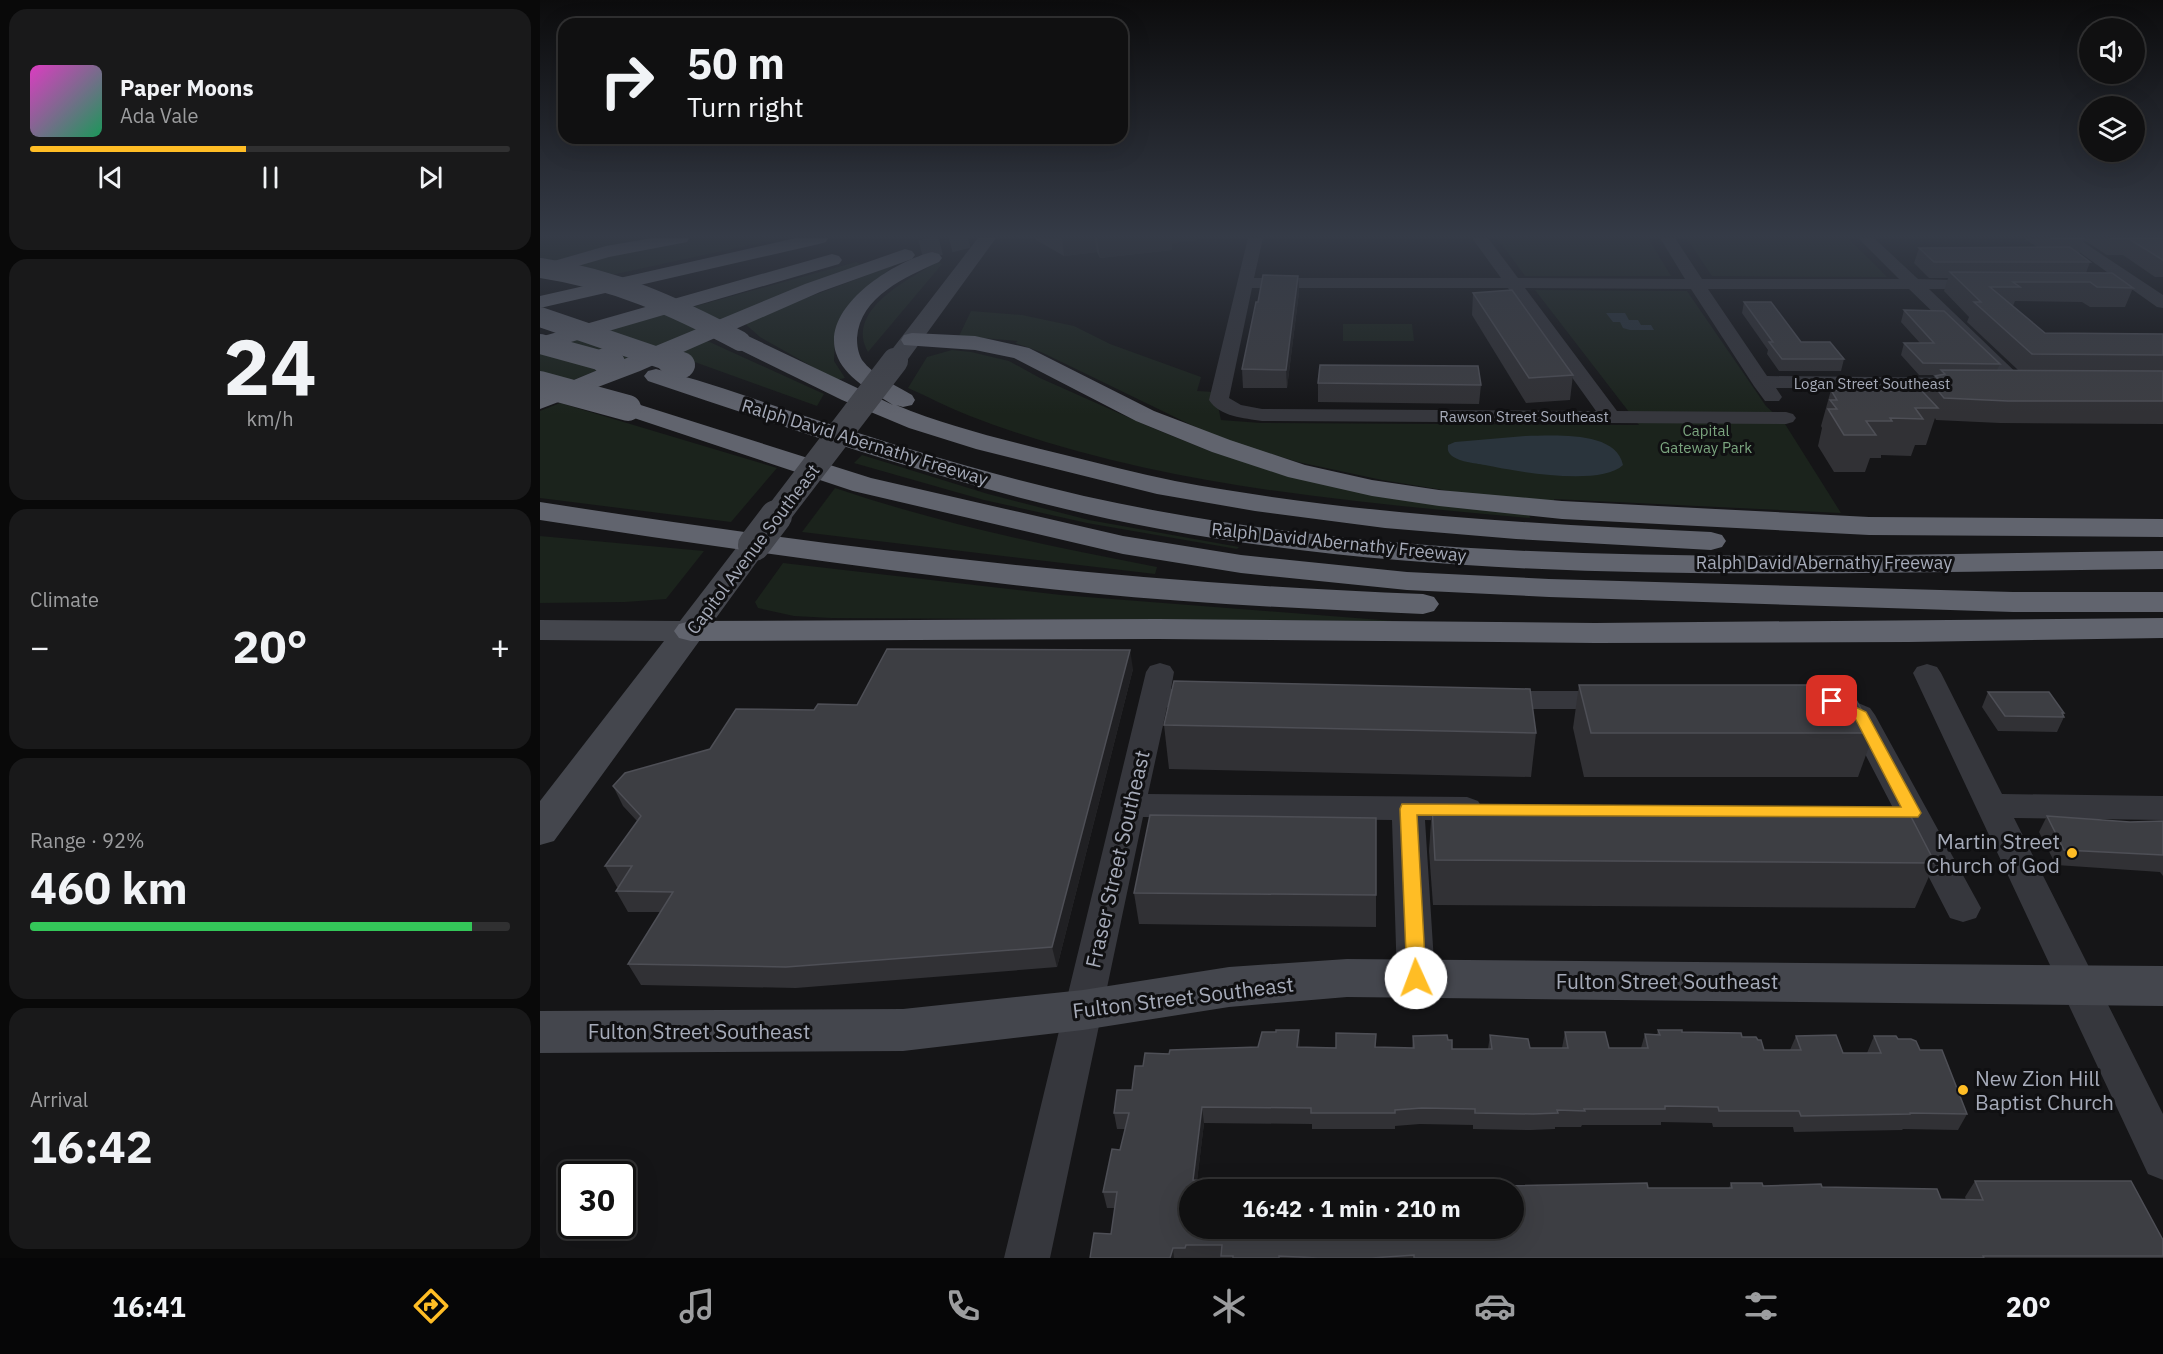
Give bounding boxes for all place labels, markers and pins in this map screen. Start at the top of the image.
pin [1806,675,1857,726]
place label: Martin Street Church of God [1926,827,2060,879]
marker: Martin Street Church of God [2065,846,2079,860]
place label: New Zion Hill Baptist Church [1975,1064,2114,1116]
marker: New Zion Hill Baptist Church [1956,1083,1970,1097]

